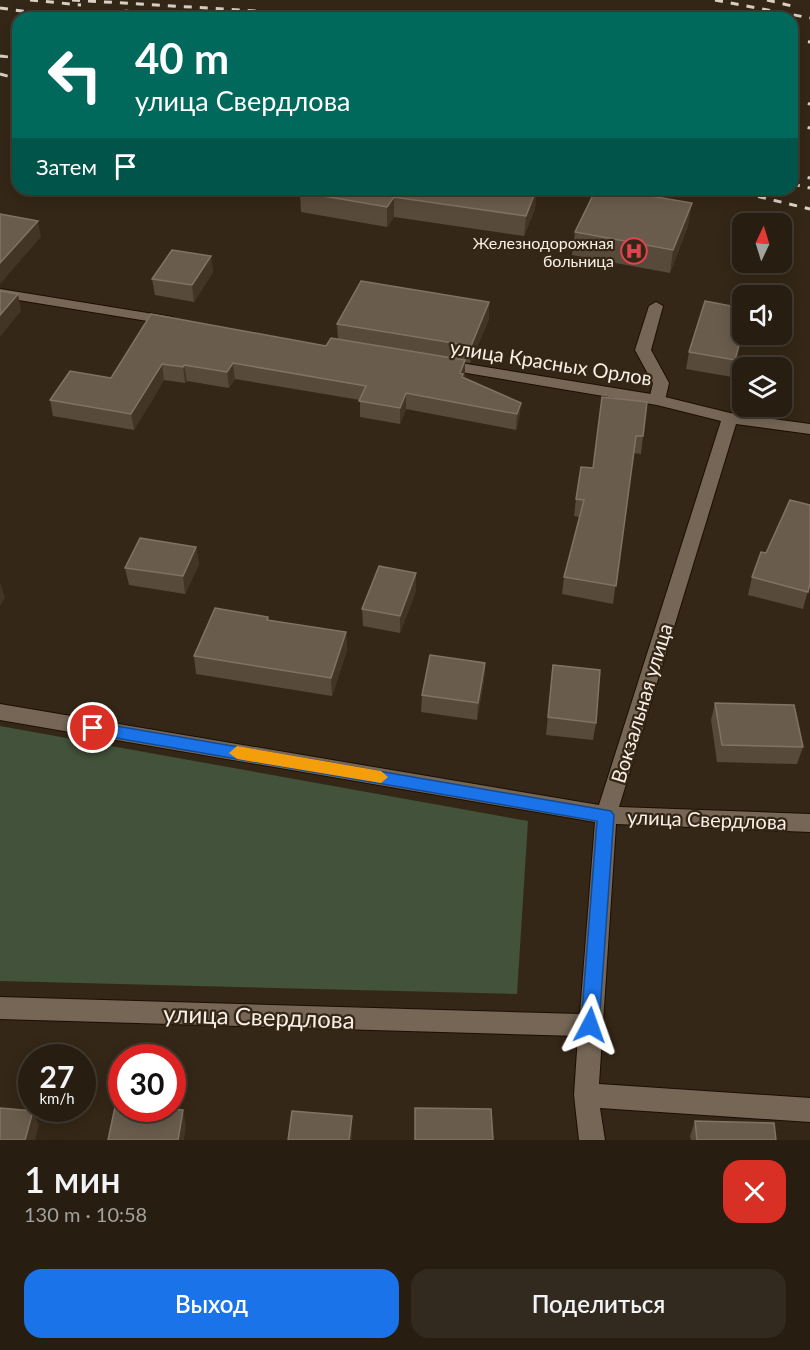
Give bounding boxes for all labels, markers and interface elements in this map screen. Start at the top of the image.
text: 40 m [135,33,229,83]
icon: left [36,36,114,114]
text: улица Свердлова [135,84,351,117]
icon: arrive [109,150,142,183]
text: Затем [36,153,97,180]
north arrow [732,213,792,273]
map controls [732,213,792,417]
place label: Железнодорожная больница [473,233,614,270]
hospital icon: Железнодорожная больница [619,236,649,266]
button: sound [732,285,792,345]
street label: улица Красных Орлов [448,334,654,390]
button: layers [732,357,792,417]
street label: Вокзальная улица [605,620,677,786]
pin [67,702,118,753]
icon: arrive [76,711,109,744]
street label: улица Свердлова [627,804,787,834]
position arrow [558,993,622,1057]
street label: улица Свердлова [163,998,355,1034]
speed limit sign: 30 [108,1044,186,1122]
text: 27 [40,1058,74,1094]
text: km/h [39,1089,75,1107]
text: 1 мин [24,1157,121,1201]
button: close [723,1160,786,1223]
text: 130 m · 10:58 [24,1202,147,1226]
button: Выход [24,1269,399,1338]
button: Поделиться [411,1269,786,1338]

